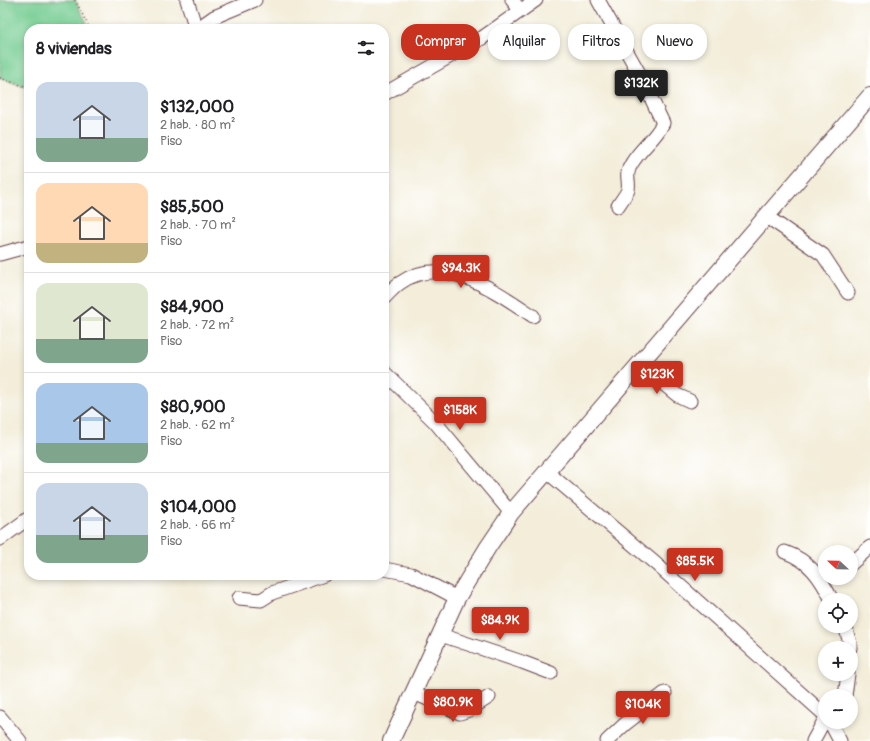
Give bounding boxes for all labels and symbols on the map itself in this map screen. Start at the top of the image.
pin: $132K [613,70,669,104]
pin: $94.3K [428,255,494,289]
pin: $123K [629,361,685,395]
pin: $158K [432,397,488,431]
north arrow [818,545,858,585]
pin: $85.5K [662,548,728,582]
pin: $84.9K [467,607,533,641]
pin: $80.9K [420,689,486,723]
pin: $104K [615,691,671,725]

